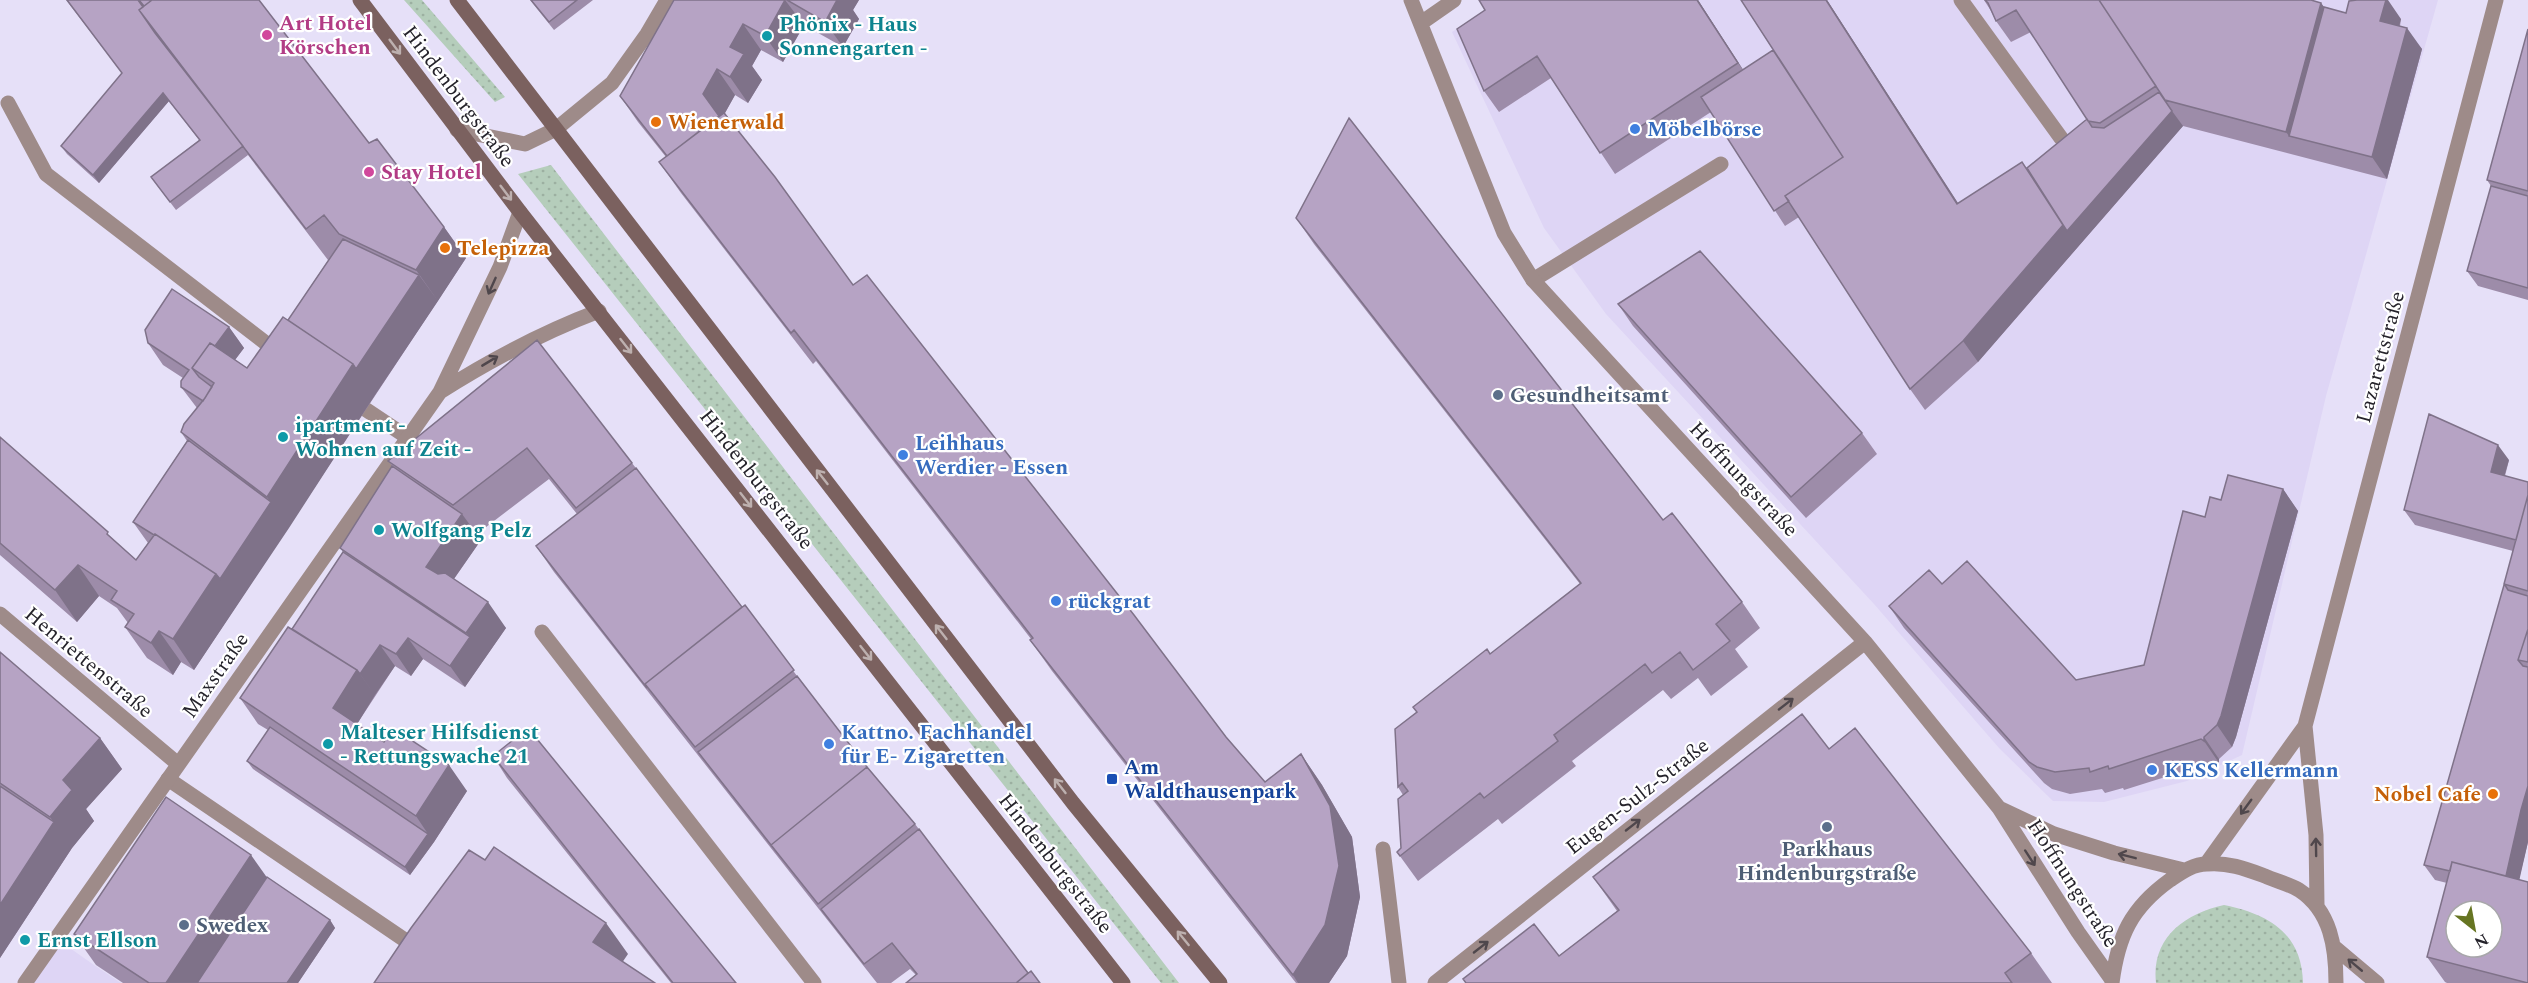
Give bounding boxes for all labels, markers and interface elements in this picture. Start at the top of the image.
place label: Art Hotel Körschen [279,8,372,64]
place label: Phönix - Haus Sonnengarten - [779,9,928,65]
street label: Hindenburgstraße [394,19,522,175]
marker: Art Hotel Körschen [260,28,274,42]
marker: Phönix - Haus Sonnengarten - [760,29,774,43]
one-way arrow [389,38,401,54]
place label: Wienerwald [668,107,785,139]
place label: Möbelbörse [1647,114,1762,146]
marker: Wienerwald [649,115,663,129]
marker: Möbelbörse [1628,122,1642,136]
place label: Stay Hotel [381,157,482,189]
marker: Stay Hotel [362,165,376,179]
one-way arrow [499,184,512,200]
place label: Telepizza [457,233,550,265]
marker: Telepizza [438,241,452,255]
one-way arrow [486,276,497,295]
street label: Lazarettstraße [2348,288,2414,427]
one-way arrow [620,338,633,354]
one-way arrow [481,354,498,366]
place label: Gesundheitsamt [1510,380,1669,412]
marker: Gesundheitsamt [1491,388,1505,402]
street label: Hindenburgstraße [691,402,821,557]
place label: ipartment - Wohnen auf Zeit - [295,410,472,466]
street label: Hoffnungstraße [1681,415,1806,545]
place label: Leihhaus Werdier - Essen [915,428,1068,484]
marker: ipartment - Wohnen auf Zeit - [276,430,290,444]
marker: Leihhaus Werdier - Essen [896,448,910,462]
one-way arrow [816,470,828,486]
one-way arrow [740,491,753,507]
place label: Wolfgang Pelz [391,515,532,547]
marker: Wolfgang Pelz [372,523,386,537]
place label: rückgrat [1068,586,1151,618]
marker: rückgrat [1049,594,1063,608]
street label: Henriettenstraße [17,599,160,726]
one-way arrow [935,624,947,640]
street label: Maxstraße [174,626,257,725]
one-way arrow [860,645,873,661]
one-way arrow [1778,698,1794,711]
place label: Malteser Hilfsdienst - Rettungswache 21 [340,717,539,773]
place label: Kattno. Fachhandel für E- Zigaretten [841,717,1032,773]
street label: Eugen-Sulz-Straße [1559,730,1716,863]
marker: Malteser Hilfsdienst - Rettungswache 21 [321,737,335,751]
marker: Kattno. Fachhandel für E- Zigaretten [822,737,836,751]
place label: Am Waldthausenpark [1124,752,1297,808]
place label: KESS Kellermann [2164,755,2339,787]
marker: KESS Kellermann [2145,763,2159,777]
marker: Am Waldthausenpark [1105,772,1119,786]
one-way arrow [1054,779,1067,795]
place label: Nobel Cafe [2374,779,2481,811]
street label: Hindenburgstraße [990,786,1120,941]
marker: Nobel Cafe [2486,787,2500,801]
one-way arrow [2240,799,2252,815]
street label: Hoffnungstraße [2018,813,2126,954]
one-way arrow [1625,819,1641,832]
marker: Parkhaus Hindenburgstraße [1820,820,1834,834]
place label: Parkhaus Hindenburgstraße [1737,834,1917,890]
one-way arrow [2310,837,2322,857]
one-way arrow [2024,849,2037,866]
one-way arrow [2118,850,2137,862]
north arrow [2444,899,2504,959]
place label: Swedex [196,910,269,942]
marker: Swedex [177,918,191,932]
place label: Ernst Ellson [37,925,157,957]
text: N [2469,927,2493,955]
one-way arrow [1176,931,1190,946]
marker: Ernst Ellson [18,933,32,947]
one-way arrow [1472,940,1488,953]
one-way arrow [2347,958,2363,971]

